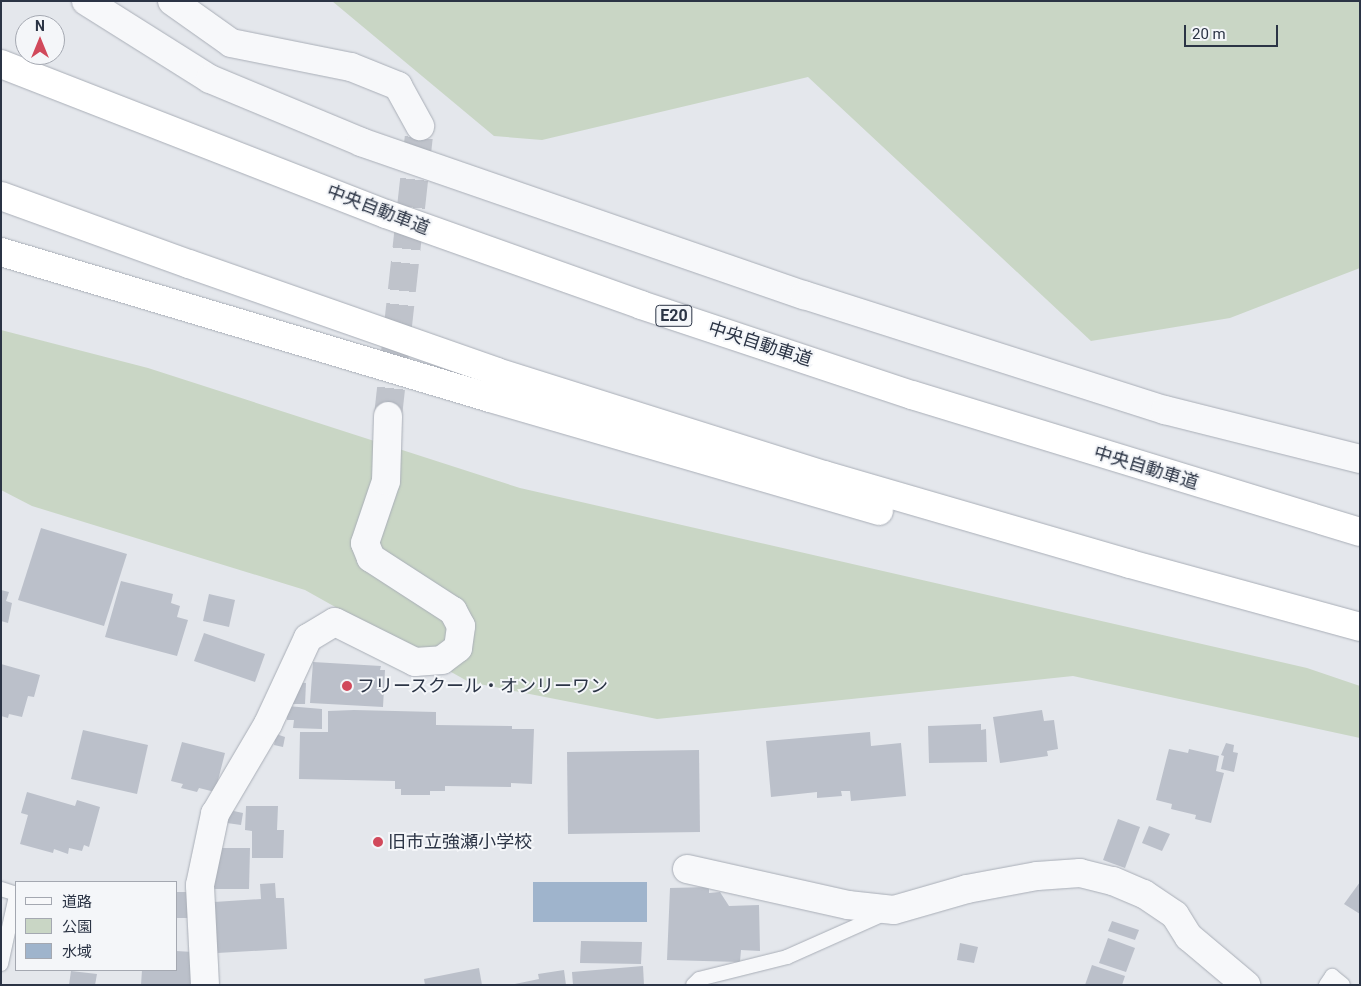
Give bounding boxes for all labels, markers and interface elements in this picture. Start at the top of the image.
north arrow [15,15,65,65]
scale bar [1186,15,1280,47]
text: N [35,18,45,34]
text: 20 m [1192,25,1226,43]
street label: 中央自動車道 [324,181,432,239]
road number: E20 [655,302,693,330]
street label: 中央自動車道 [705,317,815,371]
street label: 中央自動車道 [1091,442,1201,494]
place label: フリースクール・オンリーワン [357,675,609,697]
marker: フリースクール・オンリーワン [341,680,353,692]
place label: 旧市立強瀬小学校 [388,831,532,853]
marker: 旧市立強瀬小学校 [372,836,384,848]
legend [15,881,178,971]
text: 道路 [62,893,92,911]
text: 公園 [62,918,92,936]
text: 水域 [62,943,92,961]

